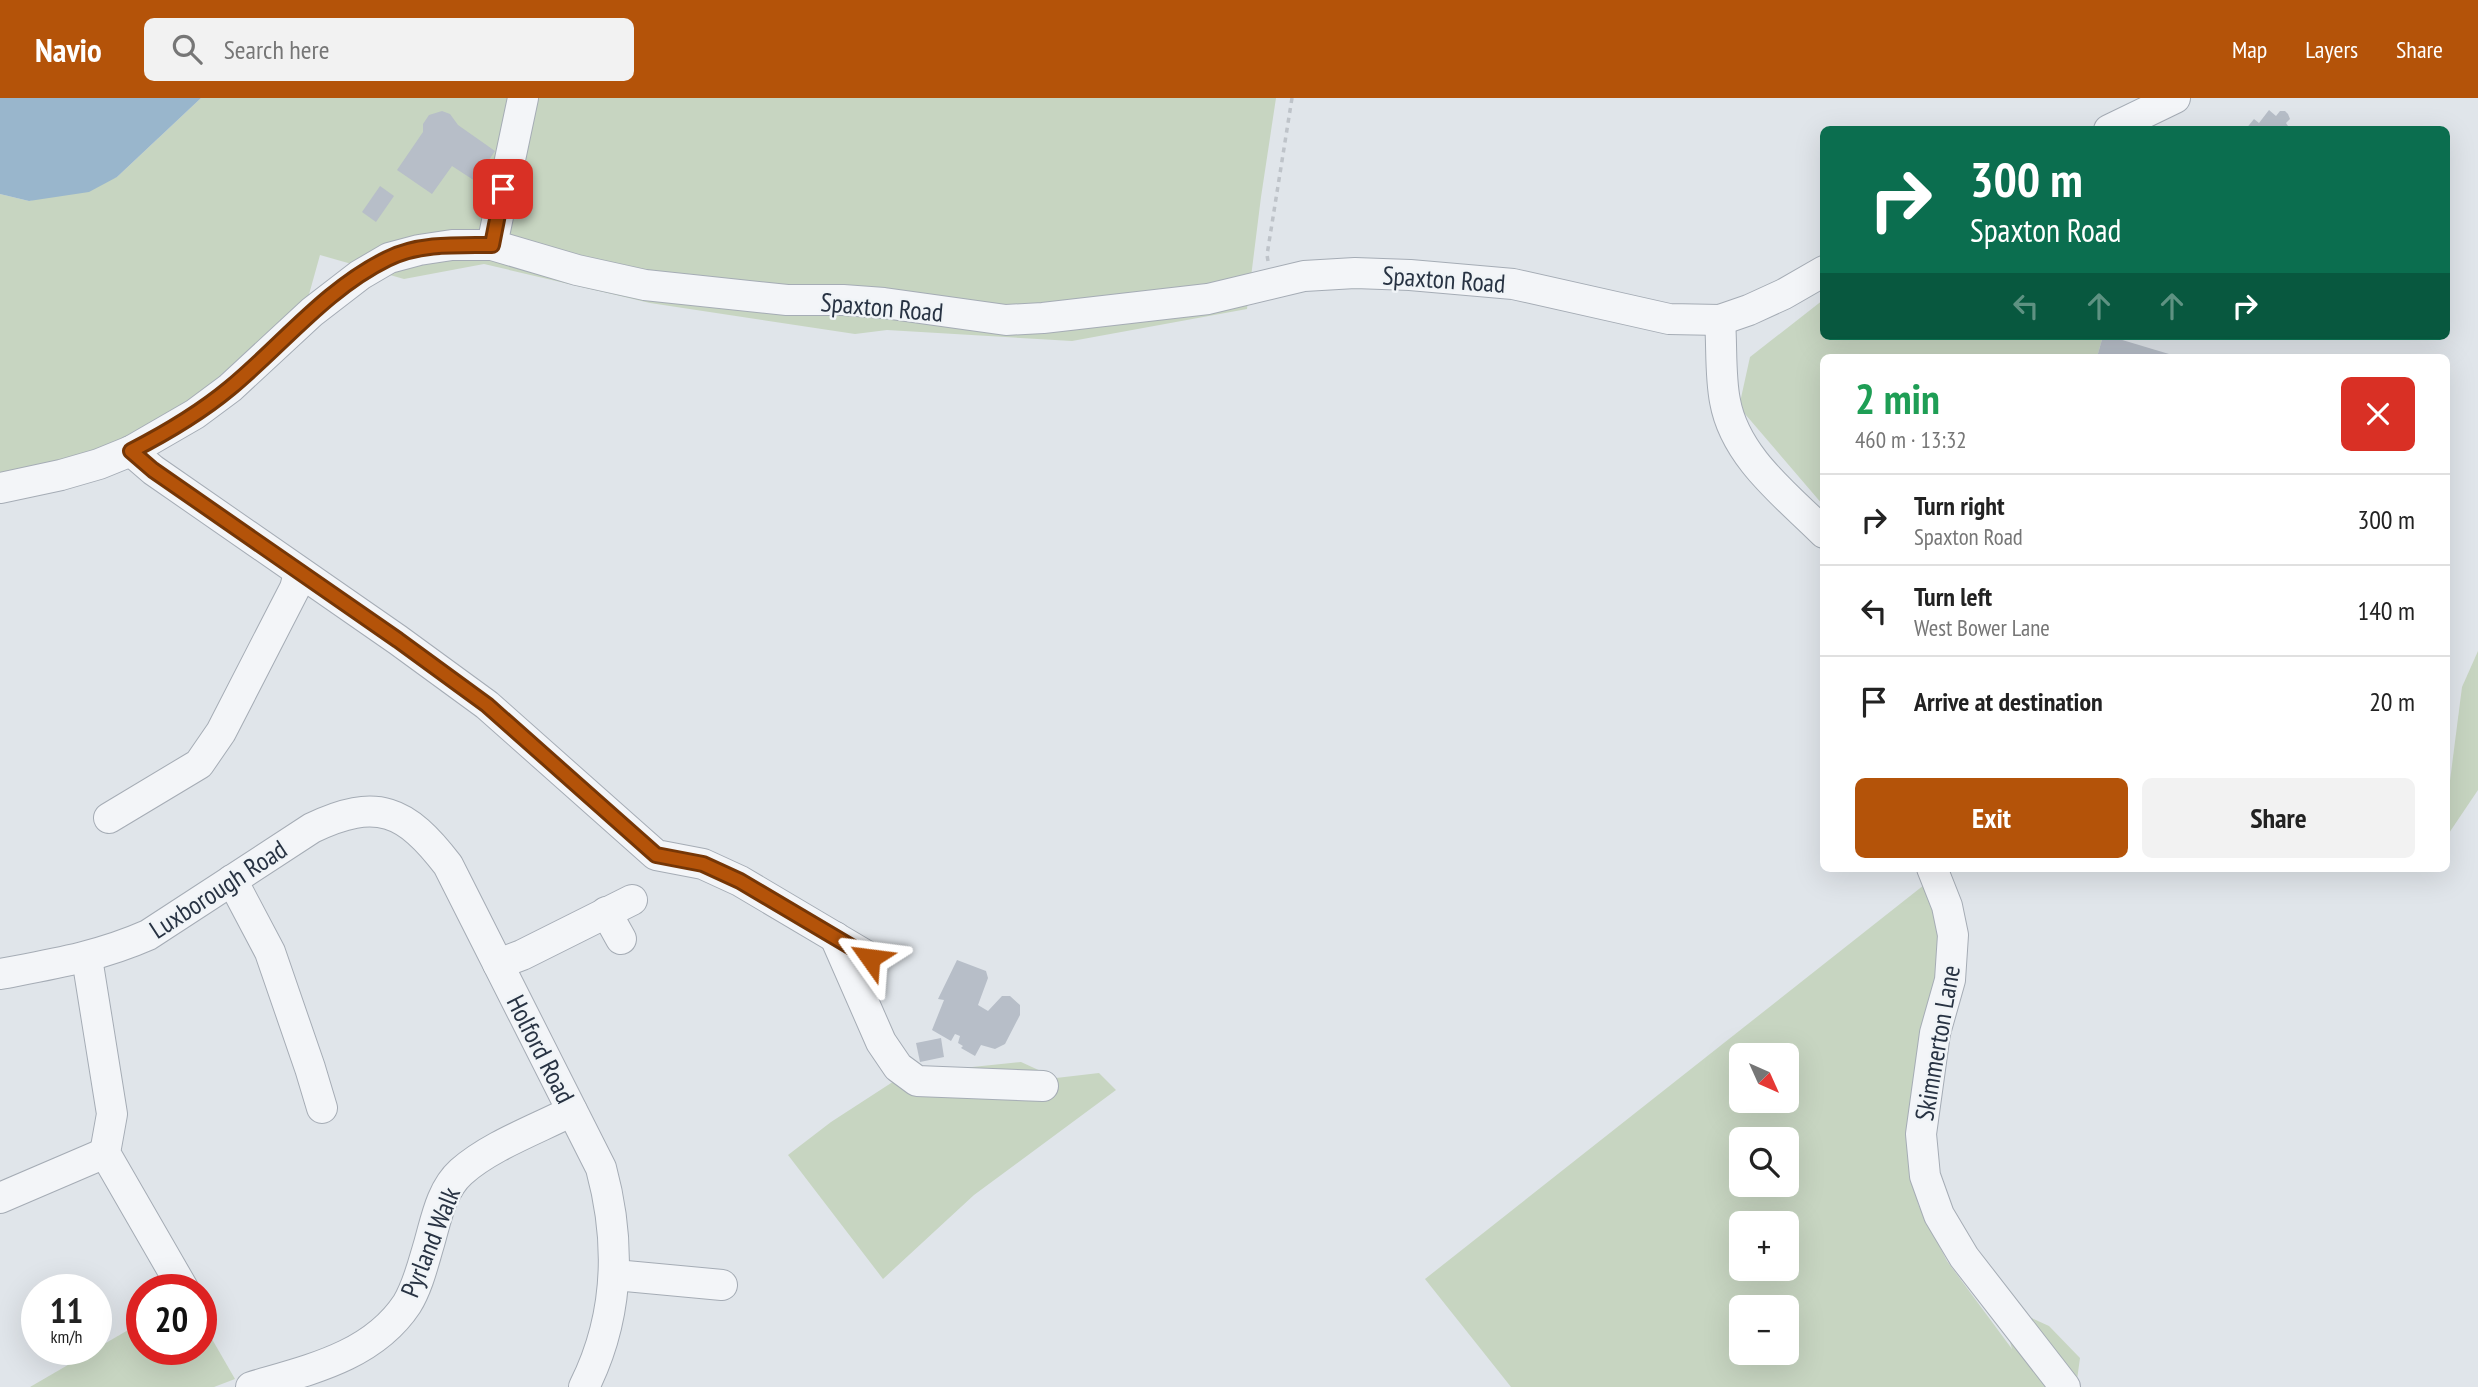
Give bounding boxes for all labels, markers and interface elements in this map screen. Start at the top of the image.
search box [144,18,634,81]
text: Navio [35,28,102,71]
icon: search [168,30,206,68]
text: Search here [224,33,329,66]
text: Map [2232,34,2267,65]
text: Layers [2305,34,2358,65]
text: Share [2396,34,2443,65]
text: 300 m [1970,147,2083,211]
icon: right [1855,154,1946,245]
pin [473,159,533,219]
icon: arrive [484,170,522,208]
text: Spaxton Road [1970,209,2121,251]
street label: Spaxton Road [1381,258,1507,300]
street label: Spaxton Road [819,285,945,329]
icon: left [2007,287,2045,325]
icon: ahead [2080,287,2118,325]
icon: ahead [2153,287,2191,325]
icon: right [2226,287,2264,325]
text: 2 min [1855,371,1940,426]
button: close [2341,377,2415,451]
text: 460 m · 13:32 [1855,425,1967,454]
text: Turn right [1914,489,2005,522]
icon: right [1855,501,1893,539]
text: 300 m [2357,503,2415,536]
text: Spaxton Road [1914,522,2023,551]
text: Turn left [1914,580,1992,613]
icon: left [1855,592,1893,630]
text: 140 m [2357,594,2415,627]
text: West Bower Lane [1914,613,2050,642]
icon: arrive [1855,683,1893,721]
text: Arrive at destination [1914,685,2103,718]
text: 20 m [2369,685,2415,718]
button: Exit [1855,778,2128,858]
button: Share [2142,778,2415,858]
street label: Luxborough Road [143,832,293,946]
position arrow [833,921,907,995]
street label: Skimmerton Lane [1907,963,1967,1123]
street label: Holford Road [500,989,582,1109]
north arrow [1729,1043,1799,1113]
map controls [1729,1043,1799,1365]
button: search [1729,1127,1799,1197]
street label: Pyrland Walk [393,1182,467,1302]
button: + [1729,1211,1799,1281]
speed limit sign: 20 [126,1274,217,1365]
text: 11 [50,1287,83,1333]
button: − [1729,1295,1799,1365]
text: km/h [51,1325,82,1348]

